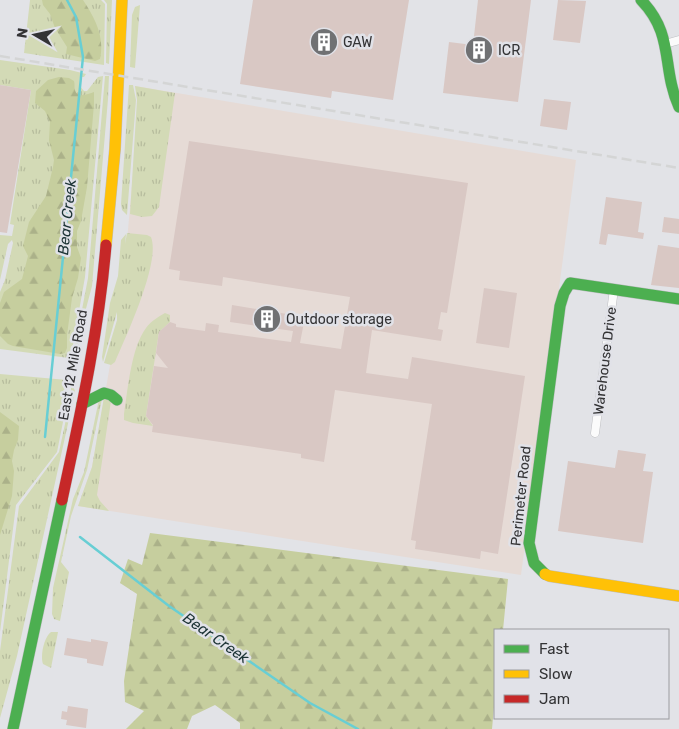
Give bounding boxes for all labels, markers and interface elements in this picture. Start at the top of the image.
north arrow [10,10,60,60]
text: N [13,27,32,39]
building icon: GAW [309,27,339,57]
place label: GAW [343,34,373,51]
building icon: ICR [464,35,494,65]
place label: ICR [498,42,520,59]
water label: Bear Creek [54,178,80,256]
building icon: Outdoor storage [252,304,282,334]
street label: Warehouse Drive [590,306,620,416]
street label: East 12 Mile Road [55,308,91,422]
place label: Outdoor storage [286,311,392,328]
street label: Perimeter Road [507,445,535,547]
water label: Bear Creek [180,609,253,667]
legend [494,629,669,719]
text: Fast [539,640,569,658]
text: Slow [539,665,572,683]
text: Jam [539,690,570,708]

